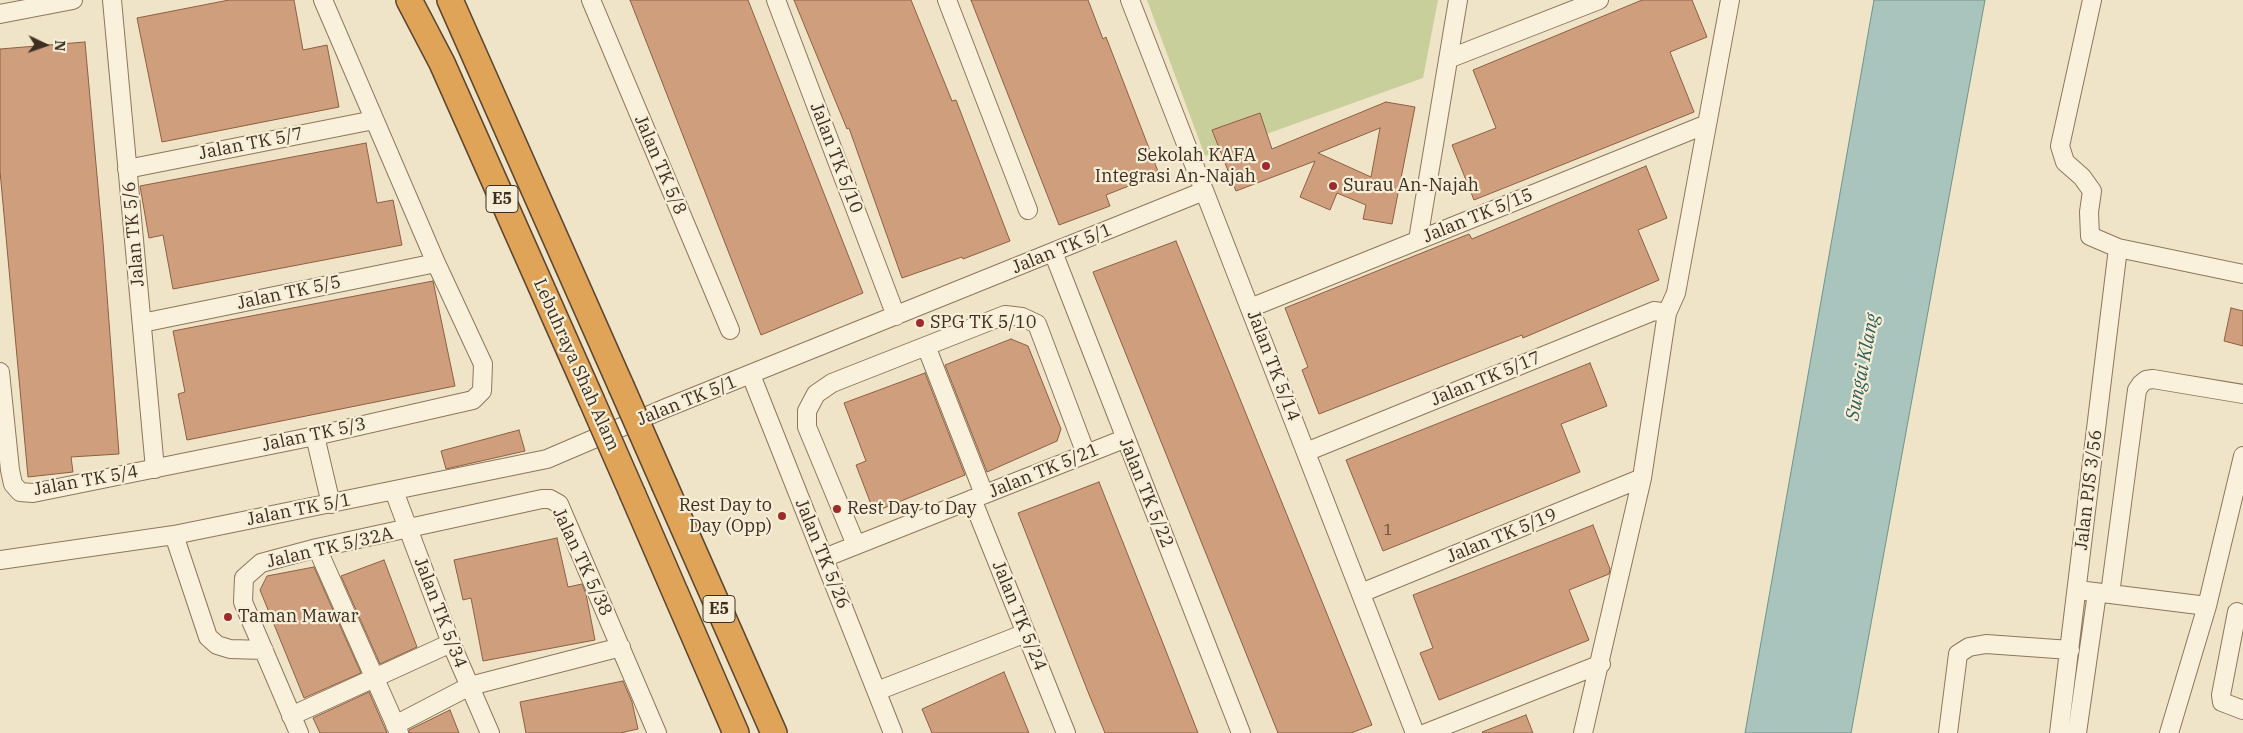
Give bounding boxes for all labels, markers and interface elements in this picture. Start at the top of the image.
north arrow [20,20,70,70]
text: N [51,40,69,52]
street label: Jalan TK 5/10 [805,100,867,216]
street label: Jalan TK 5/8 [629,112,691,218]
street label: Jalan TK 5/7 [197,123,305,165]
place label: Sekolah KAFA Integrasi An-Najah [1095,145,1256,188]
marker: Sekolah KAFA Integrasi An-Najah [1260,160,1272,172]
place label: Surau An-Najah [1343,175,1479,197]
street label: Jalan TK 5/6 [119,180,149,288]
marker: Surau An-Najah [1327,180,1339,192]
street label: Jalan TK 5/15 [1420,184,1536,248]
road number: E5 [486,185,518,212]
street label: Jalan TK 5/1 [1009,219,1115,279]
street label: Jalan TK 5/5 [235,271,343,315]
street label: Lebuhraya Shah Alam [528,276,624,454]
street label: Jalan TK 5/14 [1242,308,1304,424]
water label: Sungai Klang [1841,311,1885,423]
place label: SPG TK 5/10 [930,312,1037,334]
marker: SPG TK 5/10 [914,317,926,329]
street label: Jalan TK 5/17 [1428,347,1544,411]
street label: Jalan TK 5/1 [634,371,740,431]
street label: Jalan TK 5/3 [260,413,368,457]
street label: Jalan PJS 3/56 [2071,428,2107,552]
street label: Jalan TK 5/22 [1114,435,1178,551]
street label: Jalan TK 5/21 [986,439,1102,503]
street label: Jalan TK 5/4 [32,461,140,501]
street label: Jalan TK 5/1 [245,489,353,531]
place label: Rest Day to Day (Opp) [679,495,772,538]
street label: Jalan TK 5/26 [790,496,854,612]
place label: Rest Day to Day [847,498,976,520]
marker: Rest Day to Day [831,503,843,515]
street label: Jalan TK 5/19 [1444,504,1560,568]
street label: Jalan TK 5/38 [548,505,616,619]
marker: Rest Day to Day (Opp) [776,510,788,522]
house number: 1 [1384,522,1392,540]
street label: Jalan TK 5/32A [265,523,395,573]
street label: Jalan TK 5/34 [409,555,471,671]
street label: Jalan TK 5/24 [987,558,1051,674]
road number: E5 [703,596,735,622]
place label: Taman Mawar [238,606,359,628]
marker: Taman Mawar [222,611,234,623]

